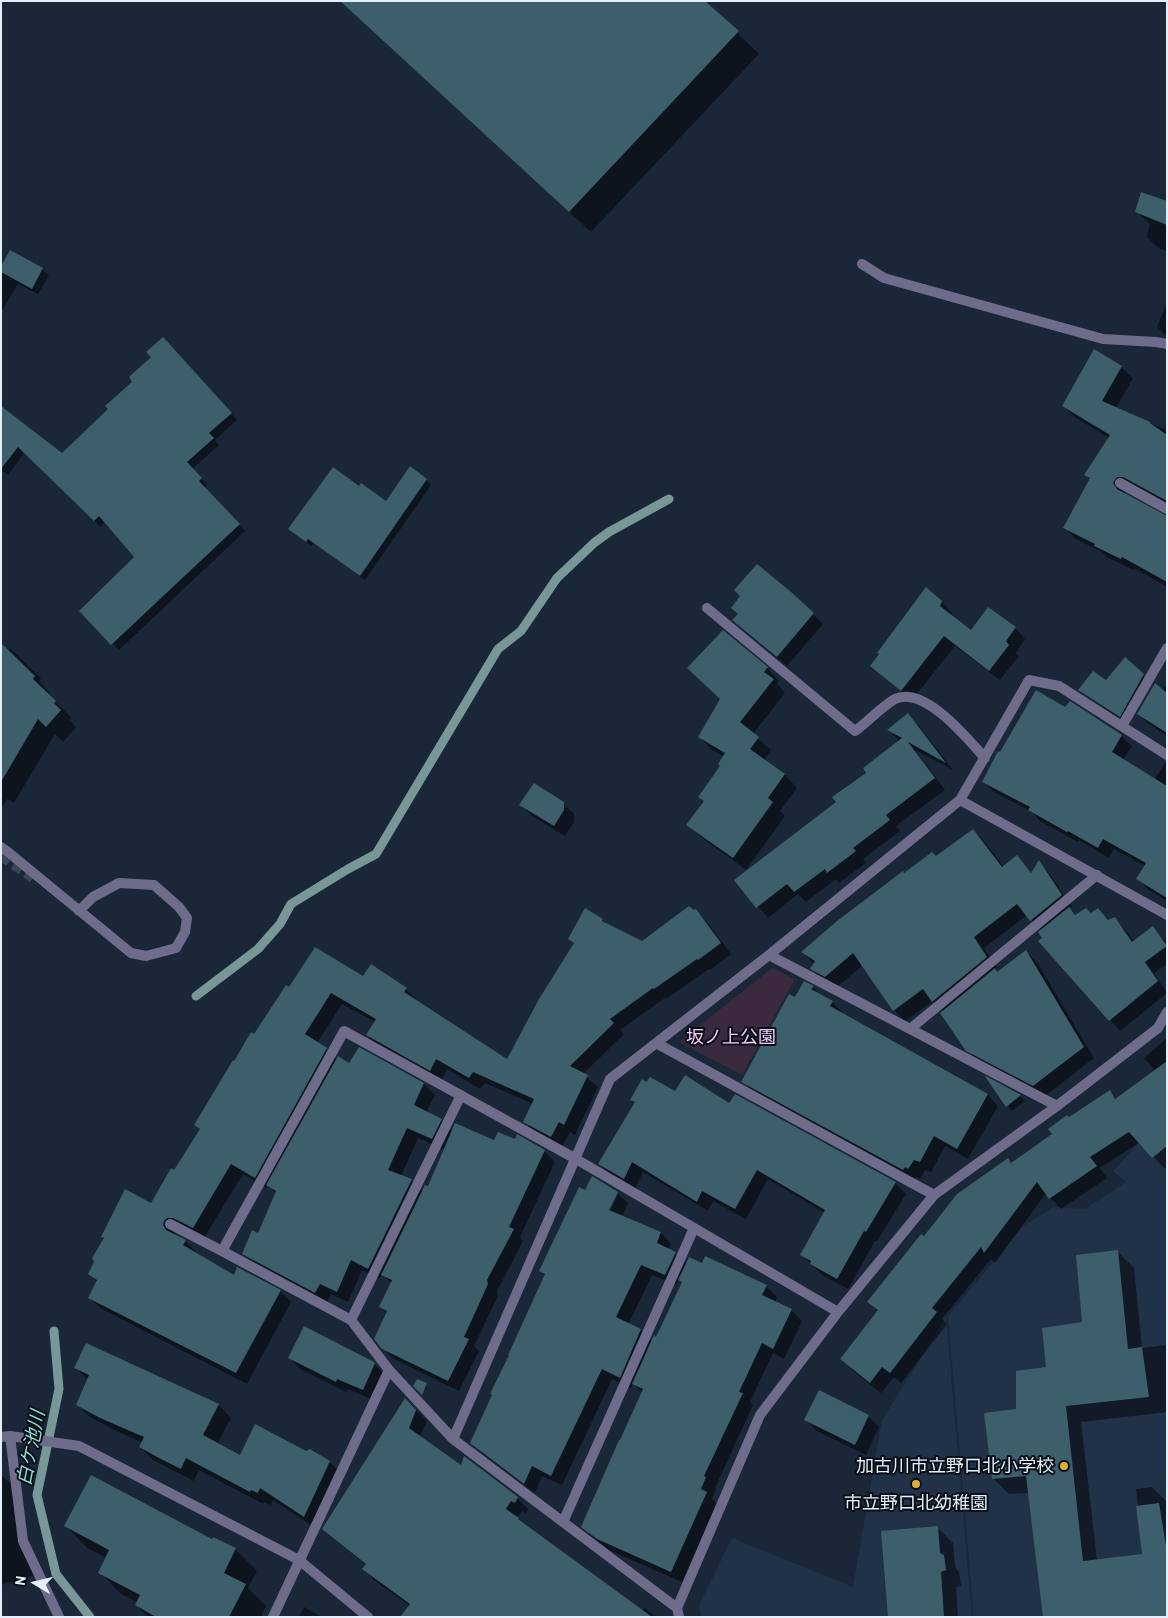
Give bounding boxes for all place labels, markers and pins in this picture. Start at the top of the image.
place label: 加古川市立野口北小学校 [856,1455,1054,1477]
marker: 加古川市立野口北小学校 [1058,1460,1070,1472]
marker: 市立野口北幼稚園 [910,1478,922,1490]
place label: 市立野口北幼稚園 [844,1492,988,1514]

